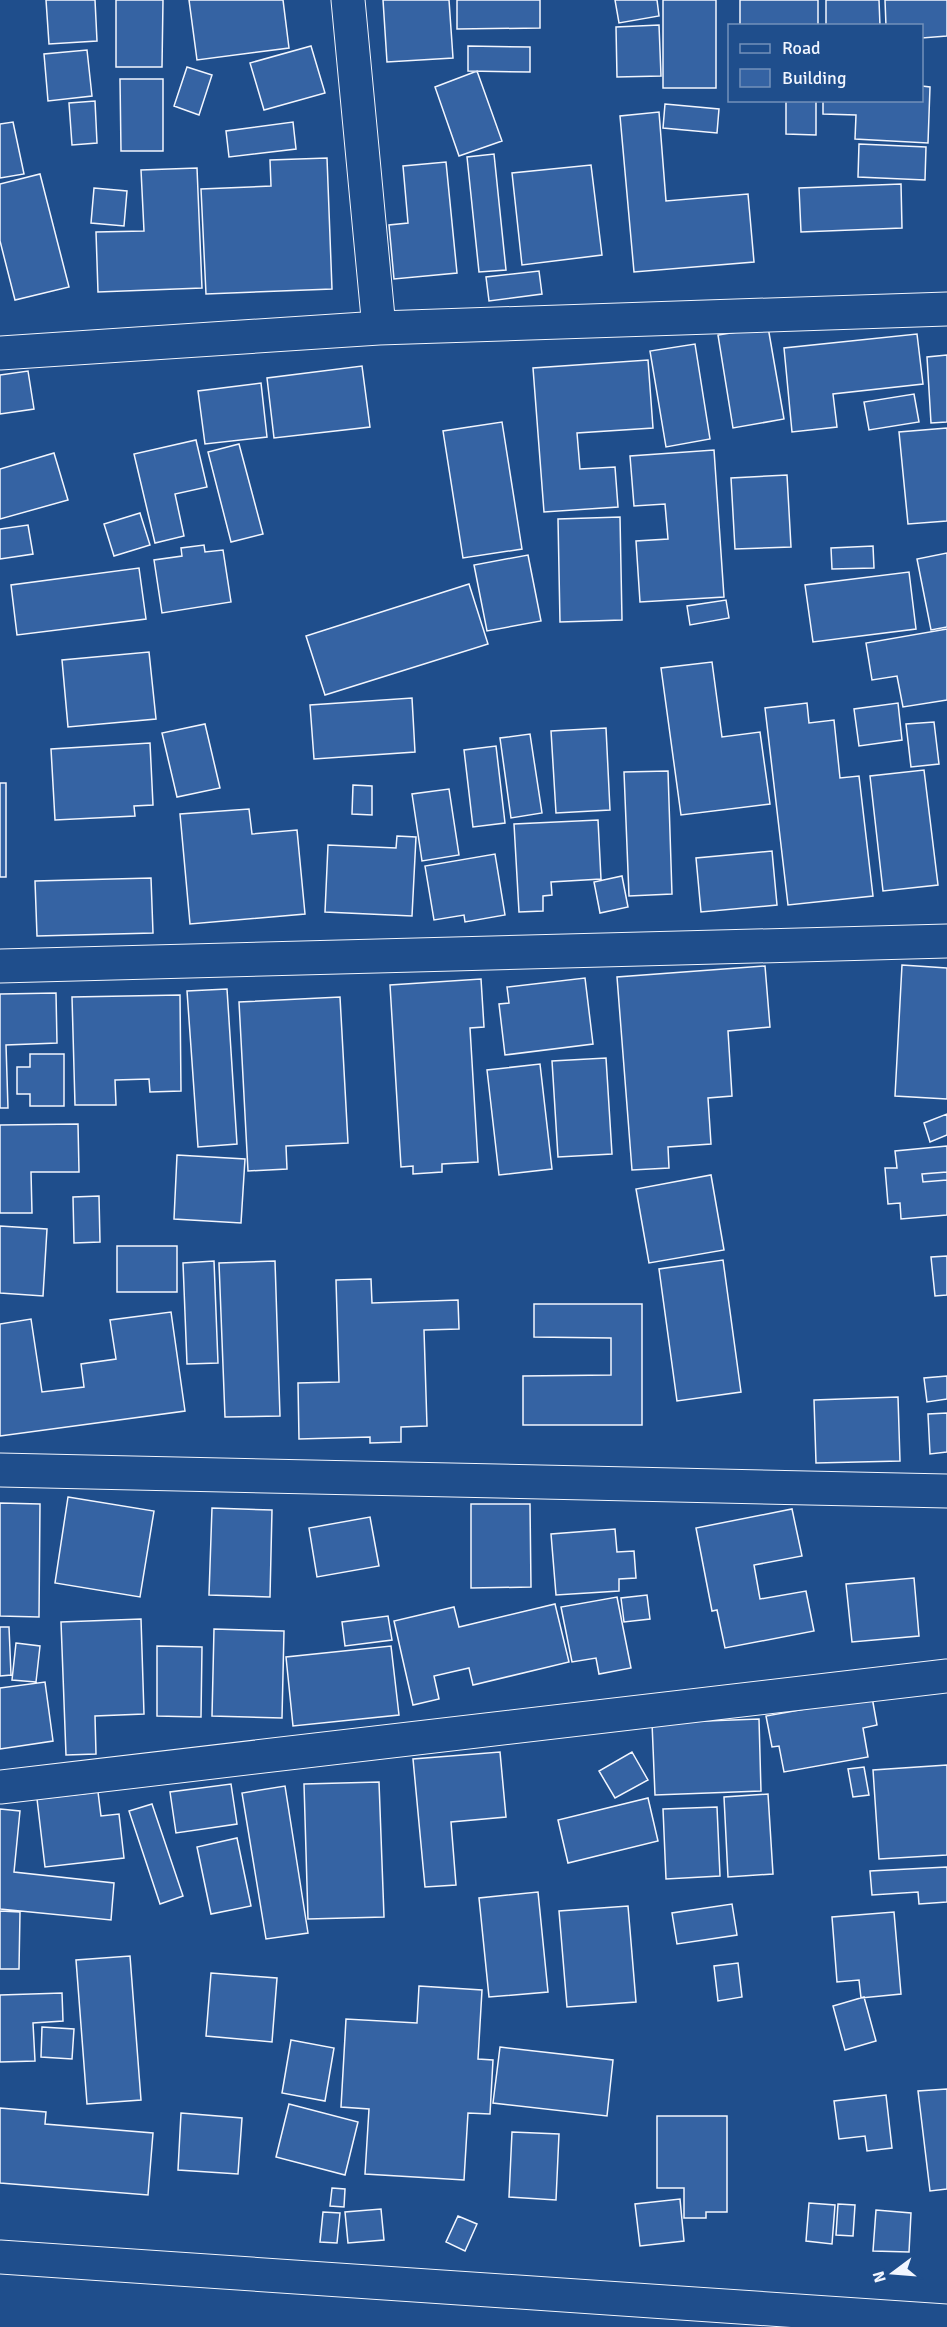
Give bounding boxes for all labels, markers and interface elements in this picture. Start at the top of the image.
legend [728,24,923,102]
text: Road [782,37,821,59]
text: Building [782,67,846,89]
north arrow [863,2243,923,2303]
text: N [868,2269,891,2285]

